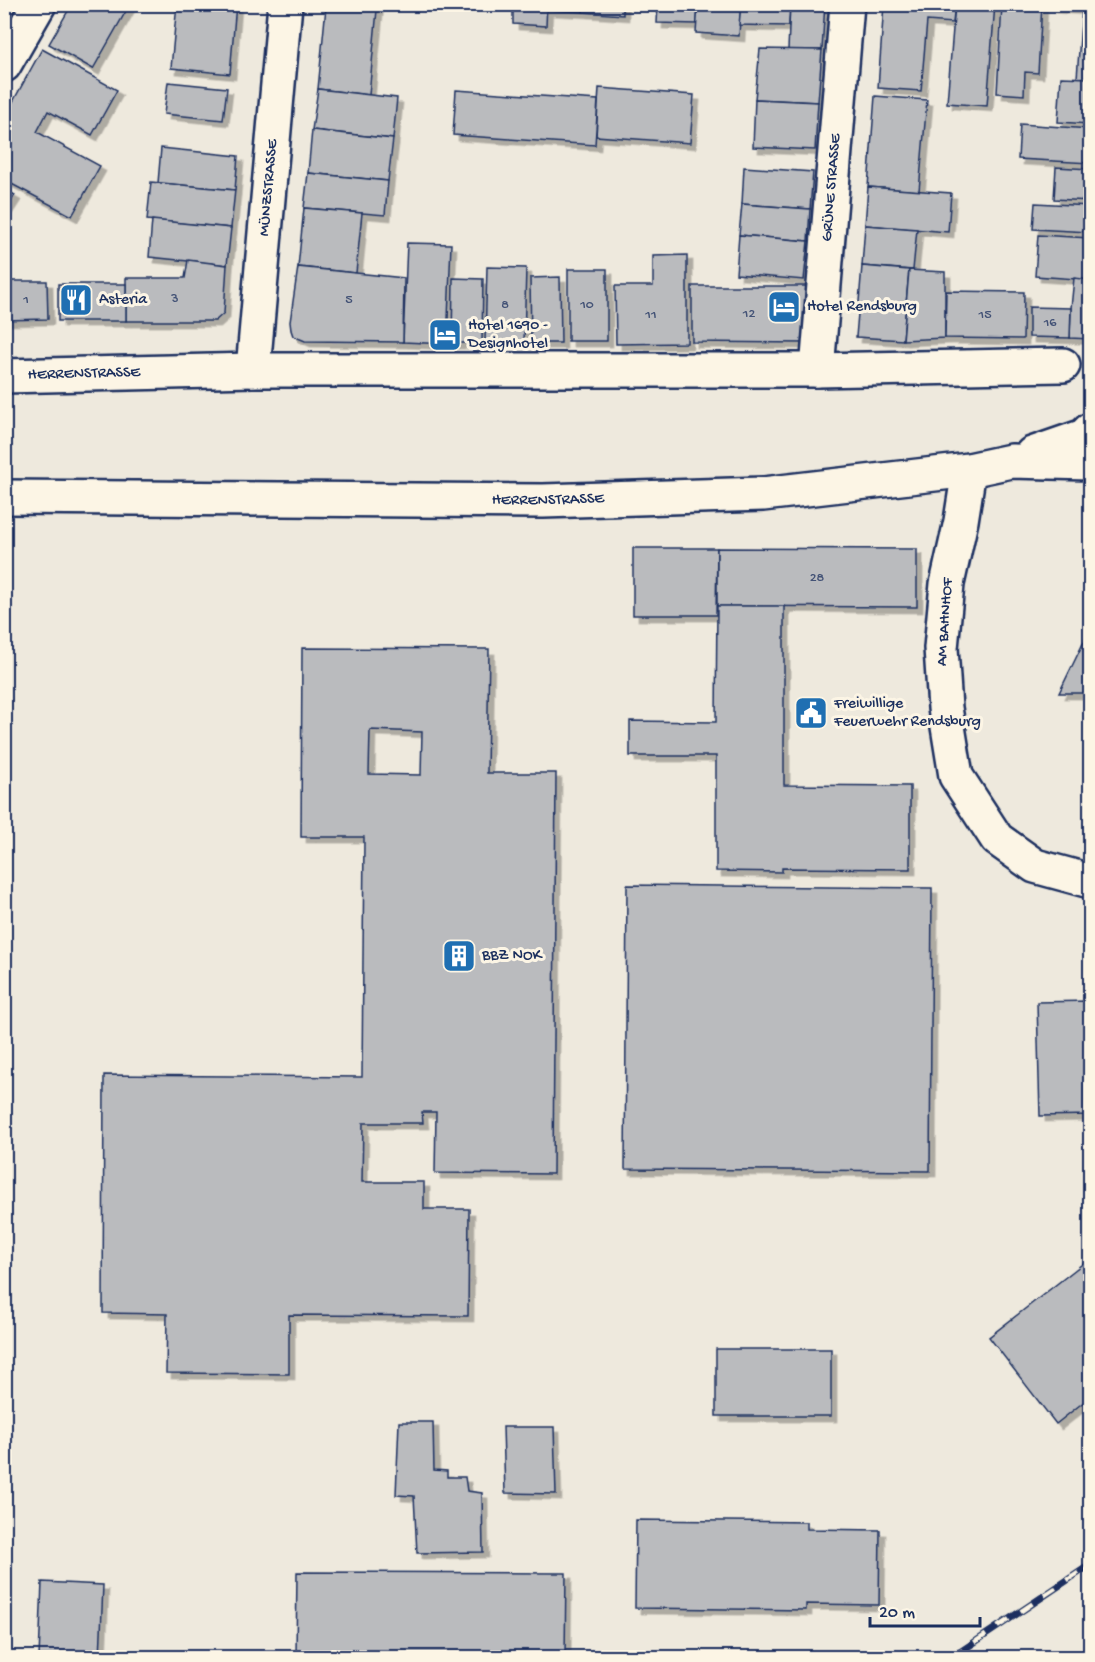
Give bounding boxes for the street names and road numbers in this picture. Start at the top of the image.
street label: GRÜNE STRASSE [818,132,846,242]
street label: MÜNZSTRASSE [255,137,283,237]
street label: HERRENSTRASSE [27,363,141,385]
street label: HERRENSTRASSE [492,490,606,511]
street label: AM BAHNHOF [933,576,959,667]

